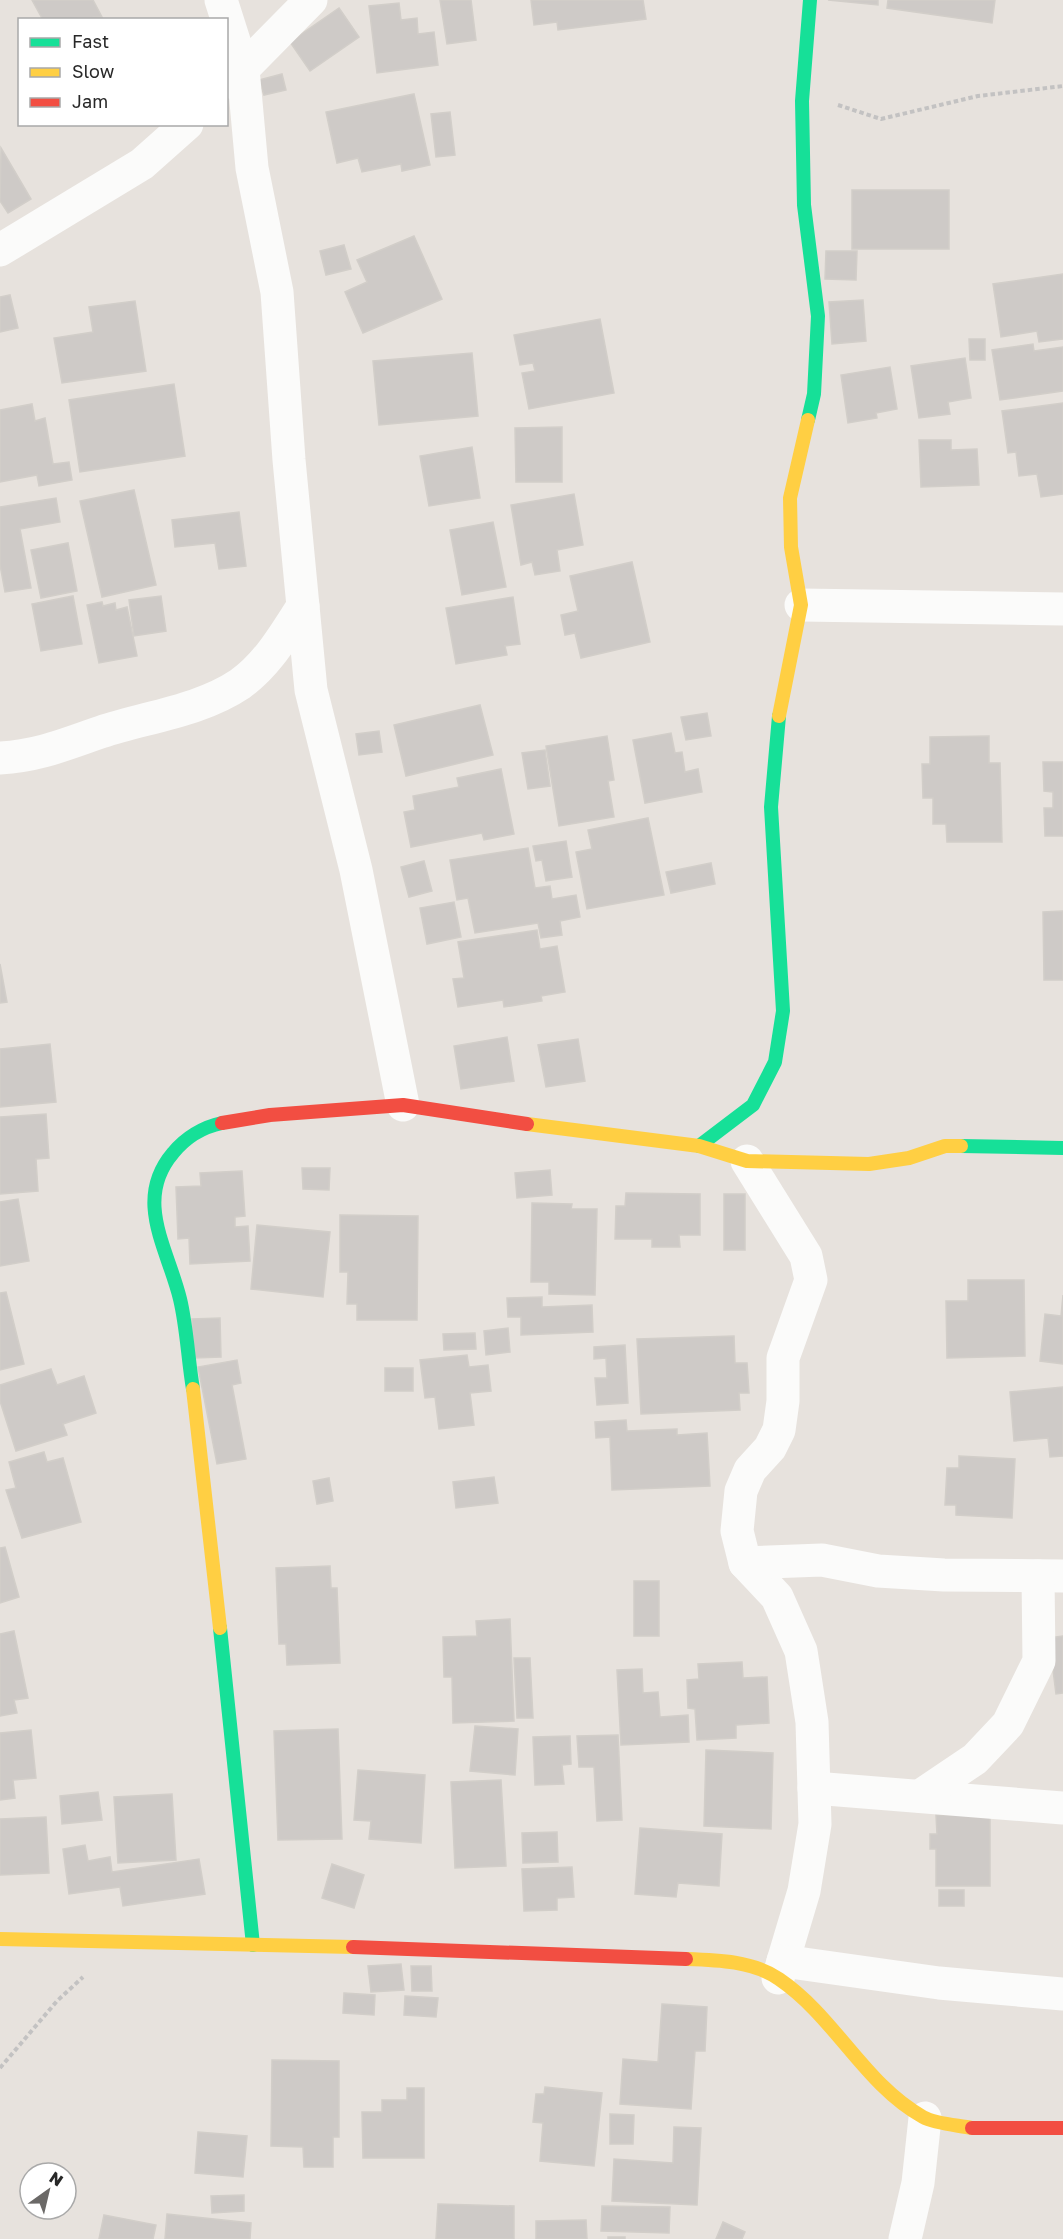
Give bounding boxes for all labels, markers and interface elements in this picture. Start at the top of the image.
legend [18,18,228,126]
text: Fast [72,30,109,52]
text: Slow [72,60,115,82]
text: Jam [72,90,108,112]
north arrow [18,2161,78,2221]
text: N [46,2167,67,2190]

